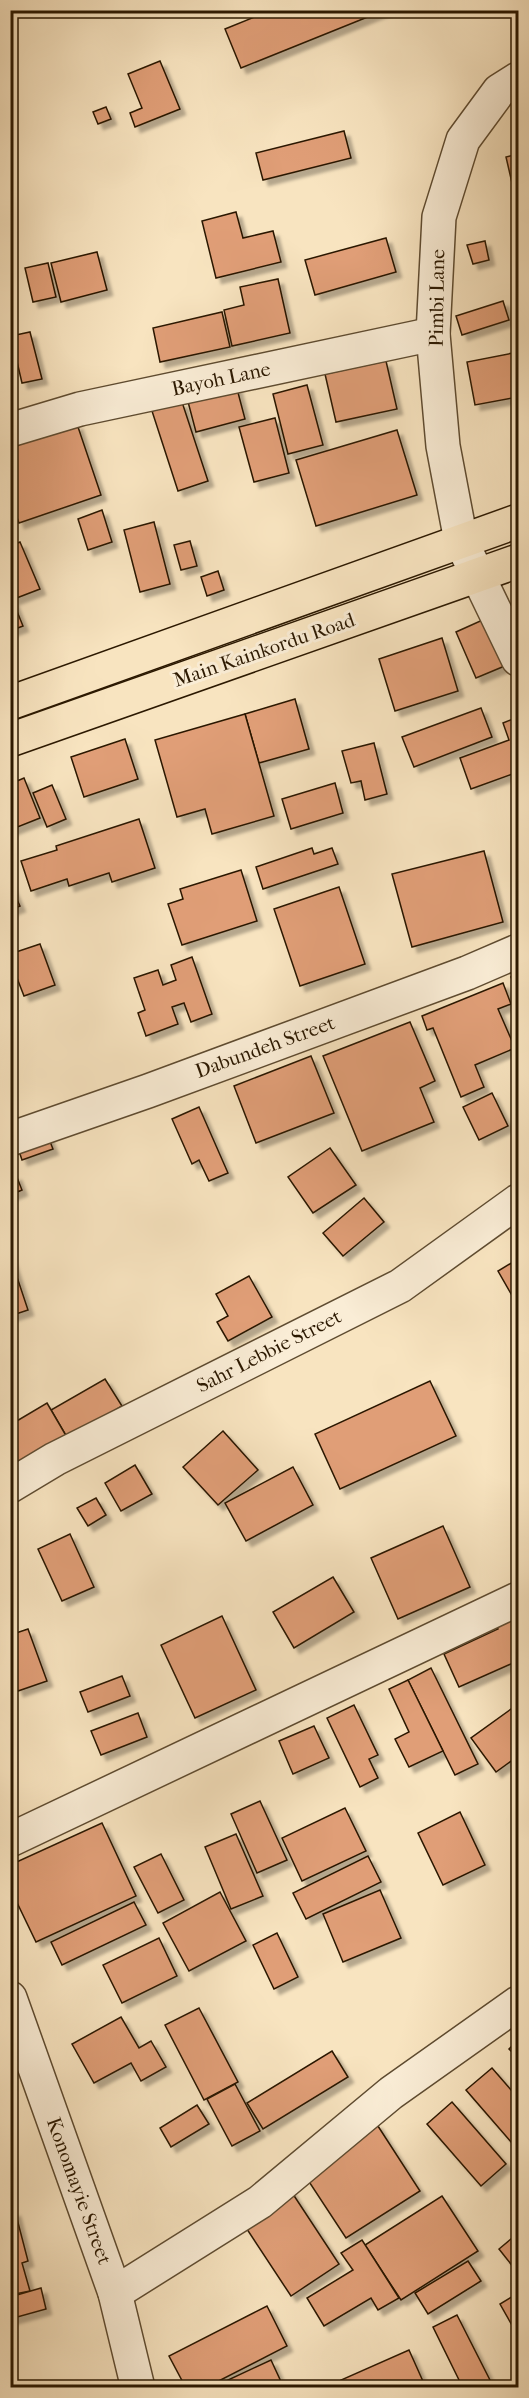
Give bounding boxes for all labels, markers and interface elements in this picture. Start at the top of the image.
street label: Pimbi Lane [425,249,449,347]
street label: Bayoh Lane [169,357,273,401]
street label: Main Kainkordu Road [170,608,359,692]
street label: Dabundeh Street [192,1011,338,1083]
street label: Sahr Lebbie Street [193,1305,345,1397]
street label: Konomayie Street [42,2114,116,2268]

